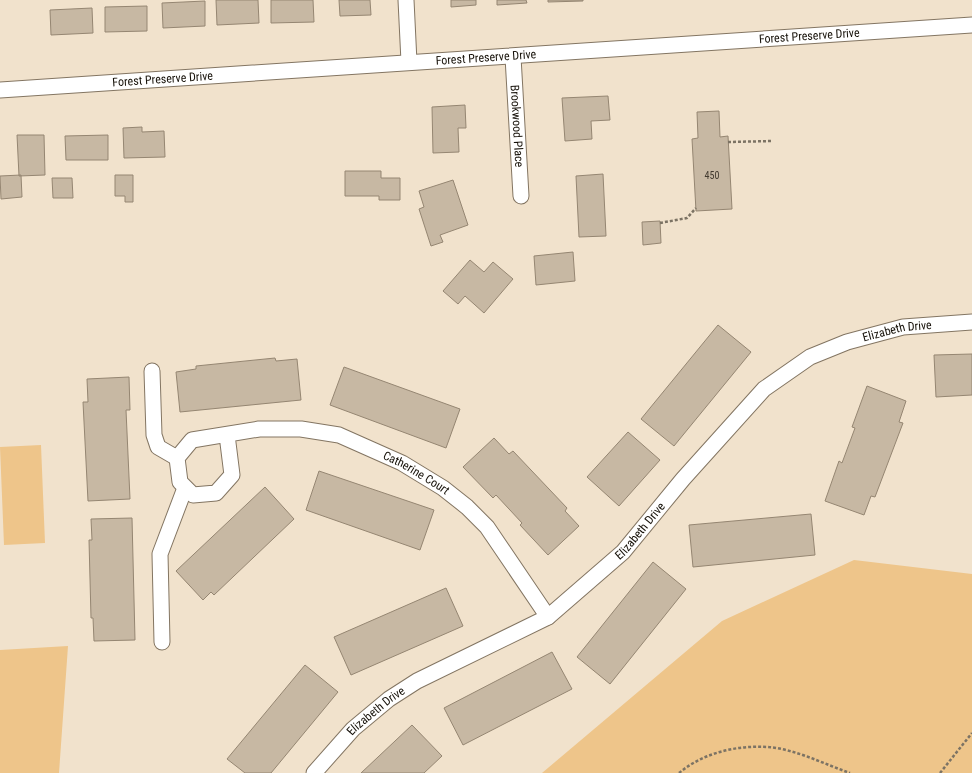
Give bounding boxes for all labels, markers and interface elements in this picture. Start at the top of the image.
street label: Forest Preserve Drive [758,26,860,46]
street label: Forest Preserve Drive [435,47,537,68]
street label: Forest Preserve Drive [112,69,214,89]
street label: Brookwood Place [508,84,526,168]
house number: 450 [705,170,719,181]
street label: Elizabeth Drive [861,318,932,345]
street label: Catherine Court [381,448,453,498]
street label: Elizabeth Drive [612,499,668,563]
street label: Elizabeth Drive [344,683,408,738]

